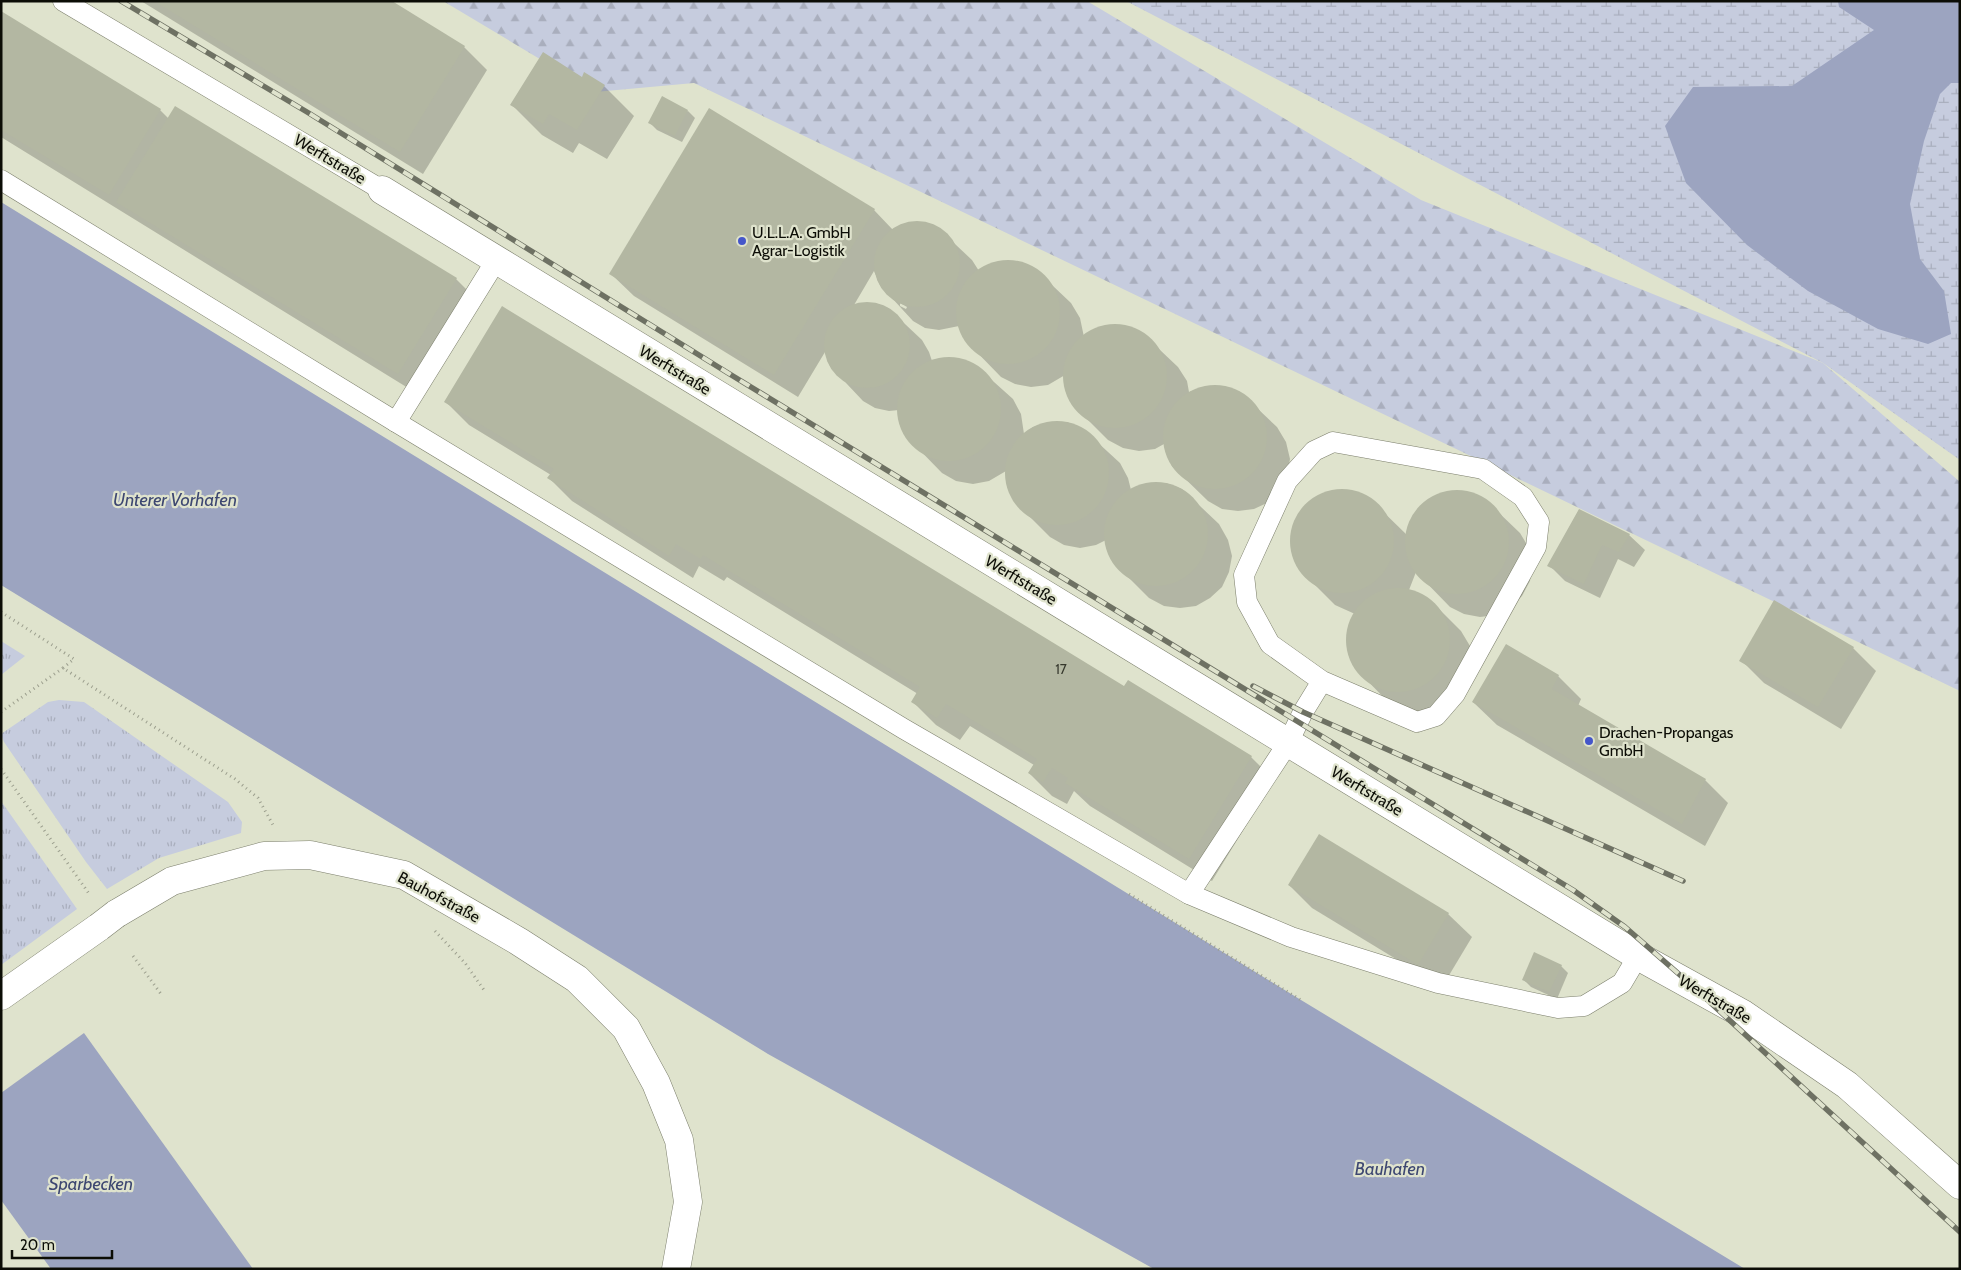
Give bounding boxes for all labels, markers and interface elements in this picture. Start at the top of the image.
street label: Werftstraße [291,130,369,188]
place label: U.L.L.A. GmbH Agrar-Logistik [752,223,851,260]
marker: U.L.L.A. GmbH Agrar-Logistik [736,235,748,247]
street label: Werftstraße [636,341,714,399]
water label: Unterer Vorhafen [113,489,237,511]
street label: Werftstraße [982,551,1060,609]
house number: 17 [1055,660,1067,678]
place label: Drachen-Propangas GmbH [1599,723,1734,760]
marker: Drachen-Propangas GmbH [1583,735,1595,747]
street label: Werftstraße [1328,762,1406,820]
street label: Bauhofstraße [395,867,483,927]
street label: Werftstraße [1675,971,1755,1027]
water label: Bauhafen [1355,1158,1425,1180]
water label: Sparbecken [49,1173,133,1195]
scale bar [12,1228,112,1260]
text: 20 m [20,1236,55,1254]

